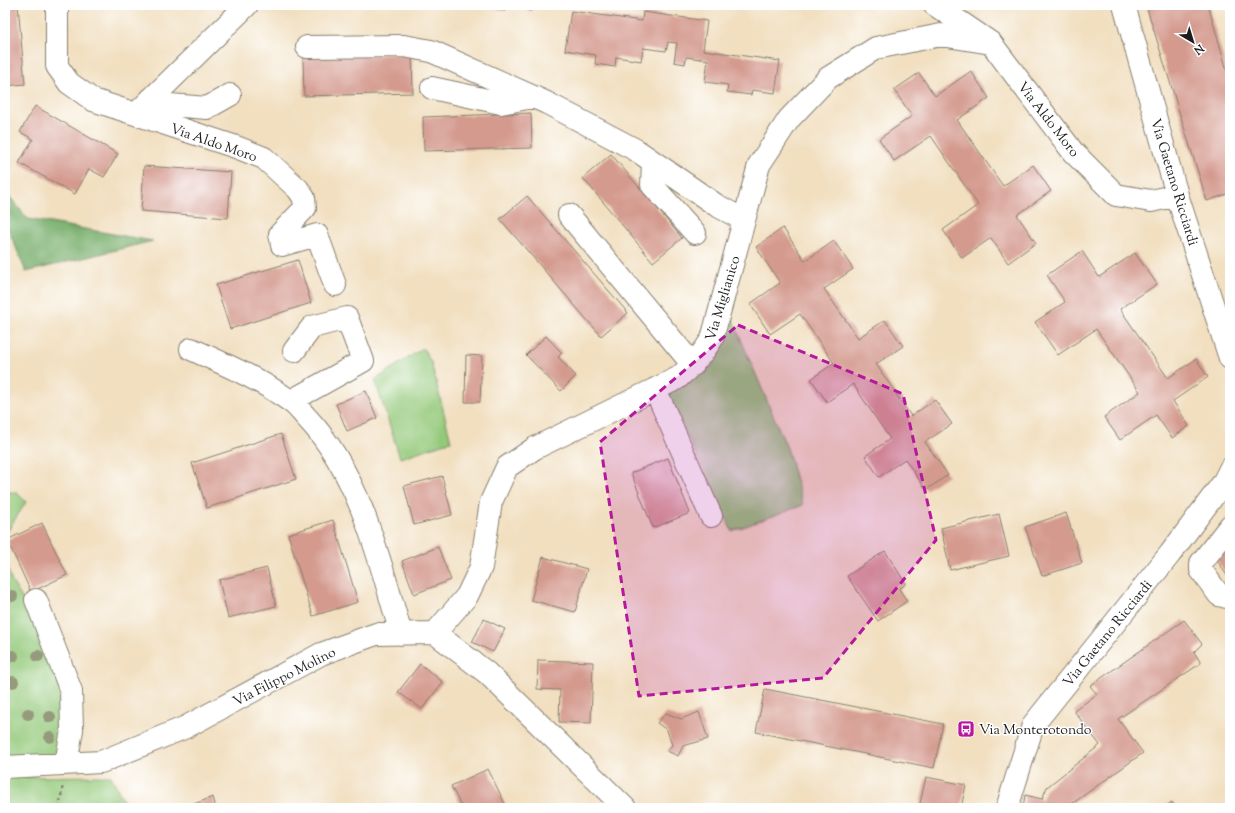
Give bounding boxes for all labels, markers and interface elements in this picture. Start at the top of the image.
north arrow [1173,22,1213,62]
text: N [1190,39,1208,58]
street label: Via Aldo Moro [1012,78,1083,162]
street label: Via Gaetano Ricciardi [1144,117,1202,249]
street label: Via Aldo Moro [167,120,260,168]
street label: Via Miglianico [701,253,746,344]
street label: Via Gaetano Ricciardi [1059,577,1158,692]
street label: Via Filippo Molino [230,643,340,712]
bus stop icon: Via Monterotondo [956,719,976,739]
place label: Via Monterotondo [979,721,1092,741]

